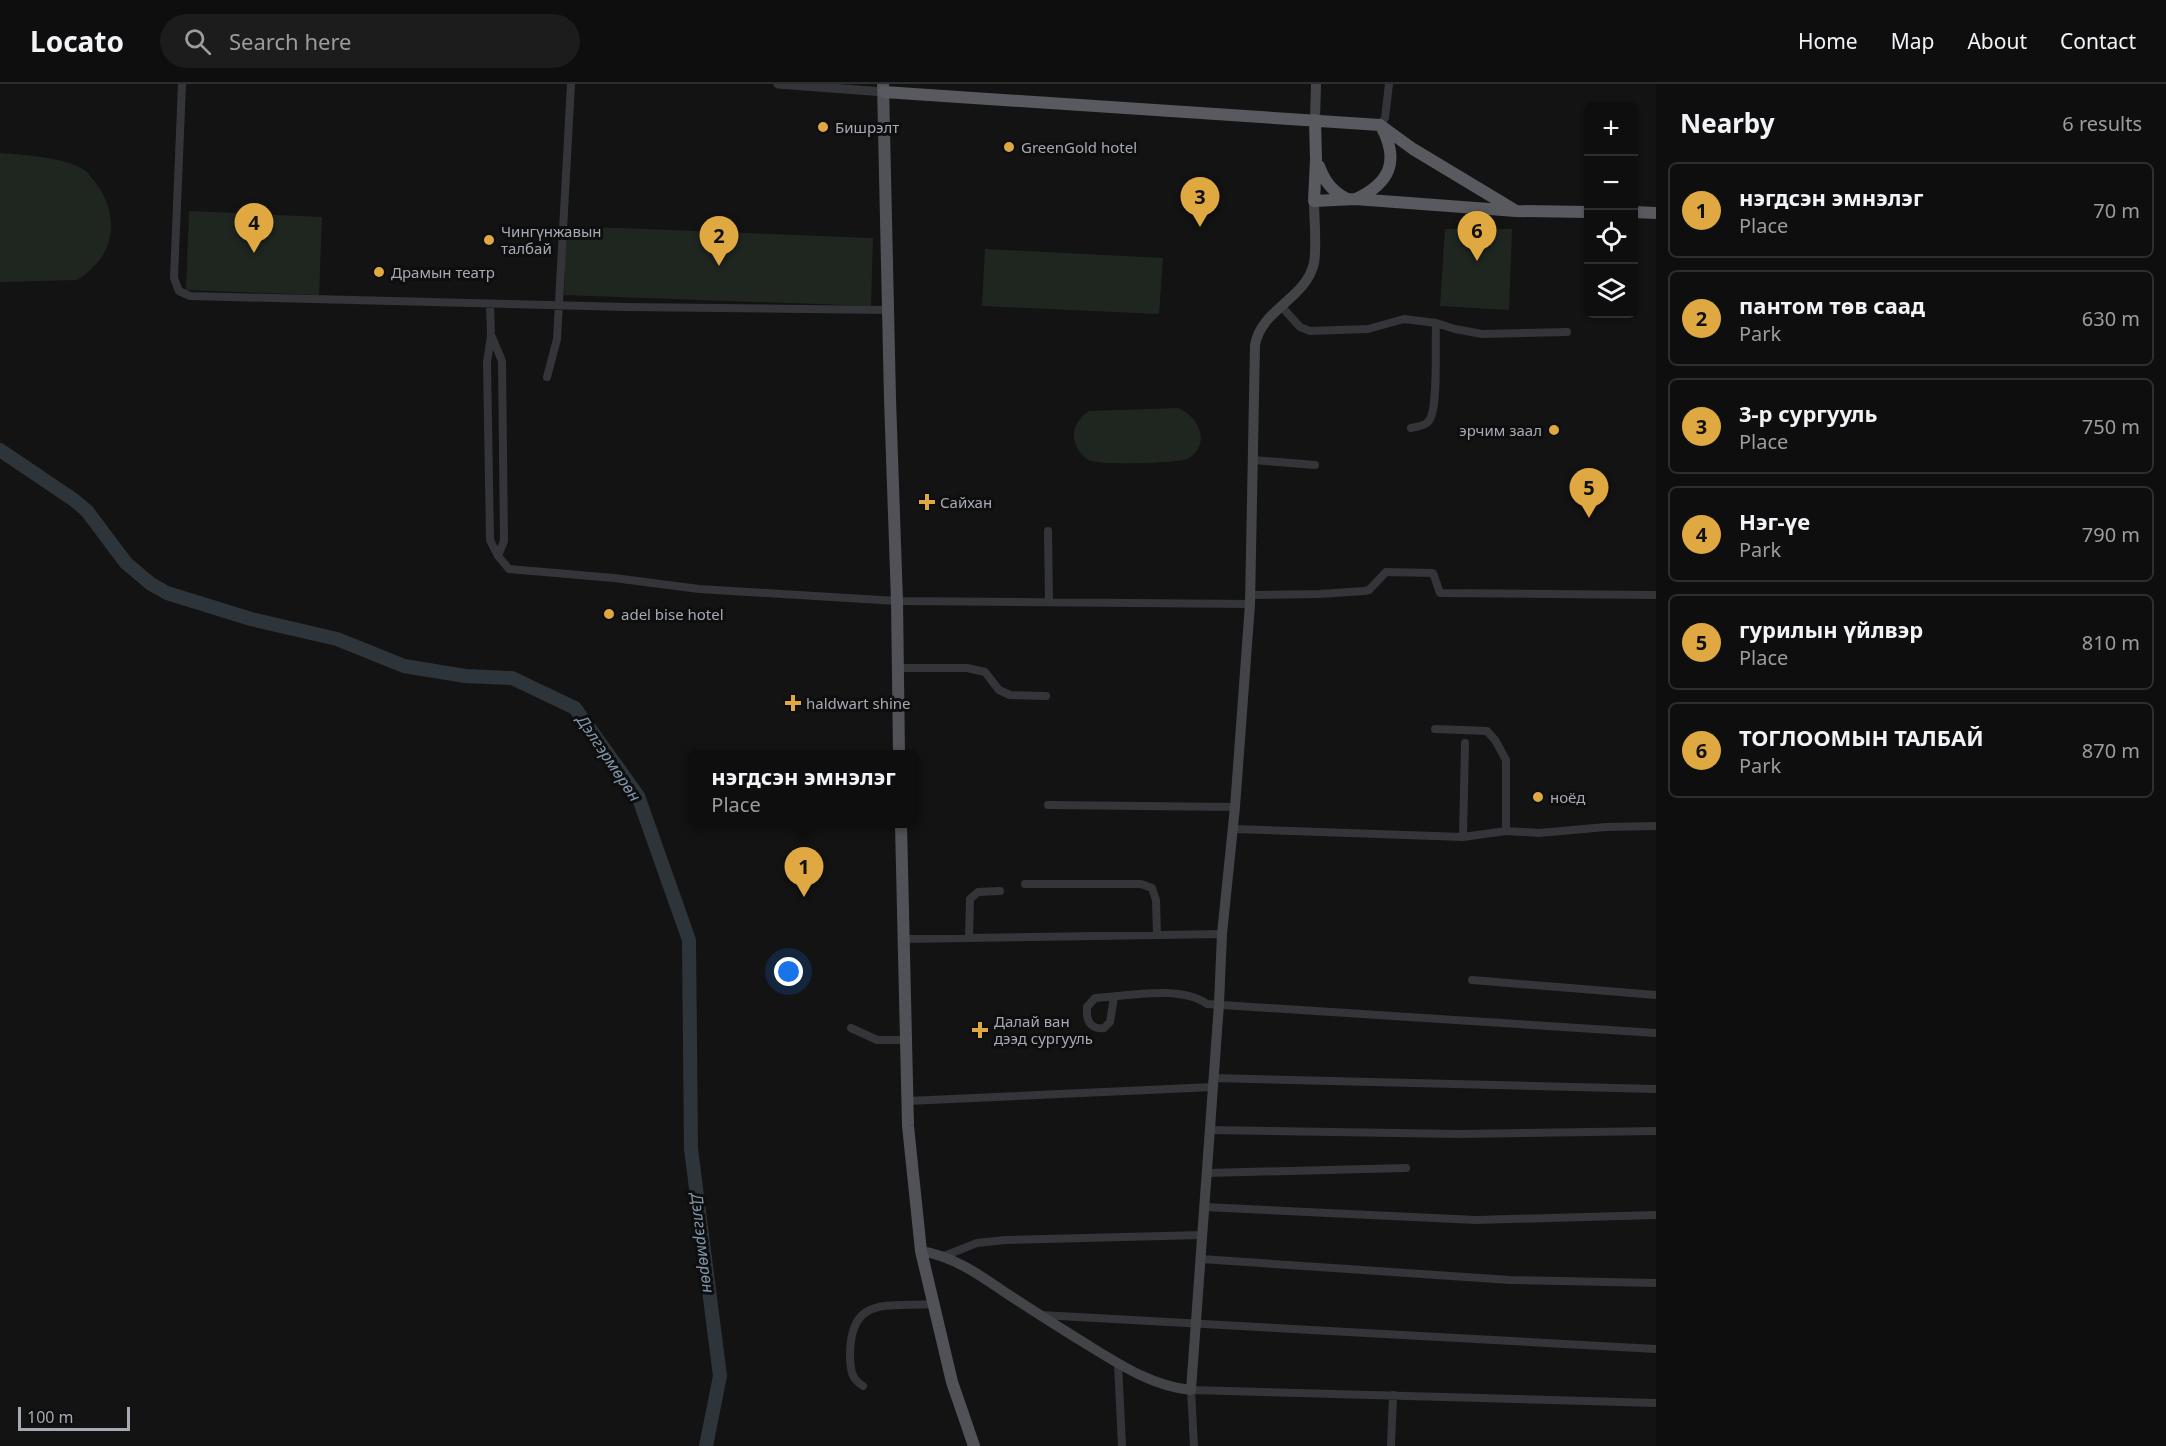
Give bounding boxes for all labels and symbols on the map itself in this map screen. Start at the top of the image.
place label: Бишрэлт [835,117,899,137]
marker: Бишрэлт [816,120,830,134]
place label: GreenGold hotel [1021,137,1137,157]
marker: GreenGold hotel [1002,140,1016,154]
pin: 3 [1180,178,1220,227]
pin: 4 [234,204,274,253]
pin: 6 [1458,212,1496,261]
pin: 2 [700,216,738,266]
place label: Чингүнжавын талбай [501,221,602,258]
marker: Чингүнжавын талбай [482,233,496,247]
place label: Драмын театр [391,262,495,282]
marker: Драмын театр [372,265,386,279]
place label: эрчим заал [1459,420,1542,440]
marker: эрчим заал [1547,423,1561,437]
pin: 5 [1570,468,1608,518]
place label: Сайхан [940,492,992,512]
marker: Сайхан [918,493,936,511]
place label: adel bise hotel [621,604,724,624]
marker: adel bise hotel [602,607,616,621]
place label: haldwart shine [806,693,911,713]
marker: haldwart shine [784,694,802,712]
water label: Дэлгэрмөрөн [571,709,646,806]
place label: ноёд [1550,787,1585,807]
marker: ноёд [1531,790,1545,804]
pin: 1 [784,848,824,897]
your location [774,957,803,986]
place label: Далай ван дээд сургууль [994,1011,1093,1048]
marker: Далай ван дээд сургууль [971,1021,989,1039]
water label: Дэлгэрмөрөн [686,1190,720,1294]
scale bar [18,1404,130,1432]

